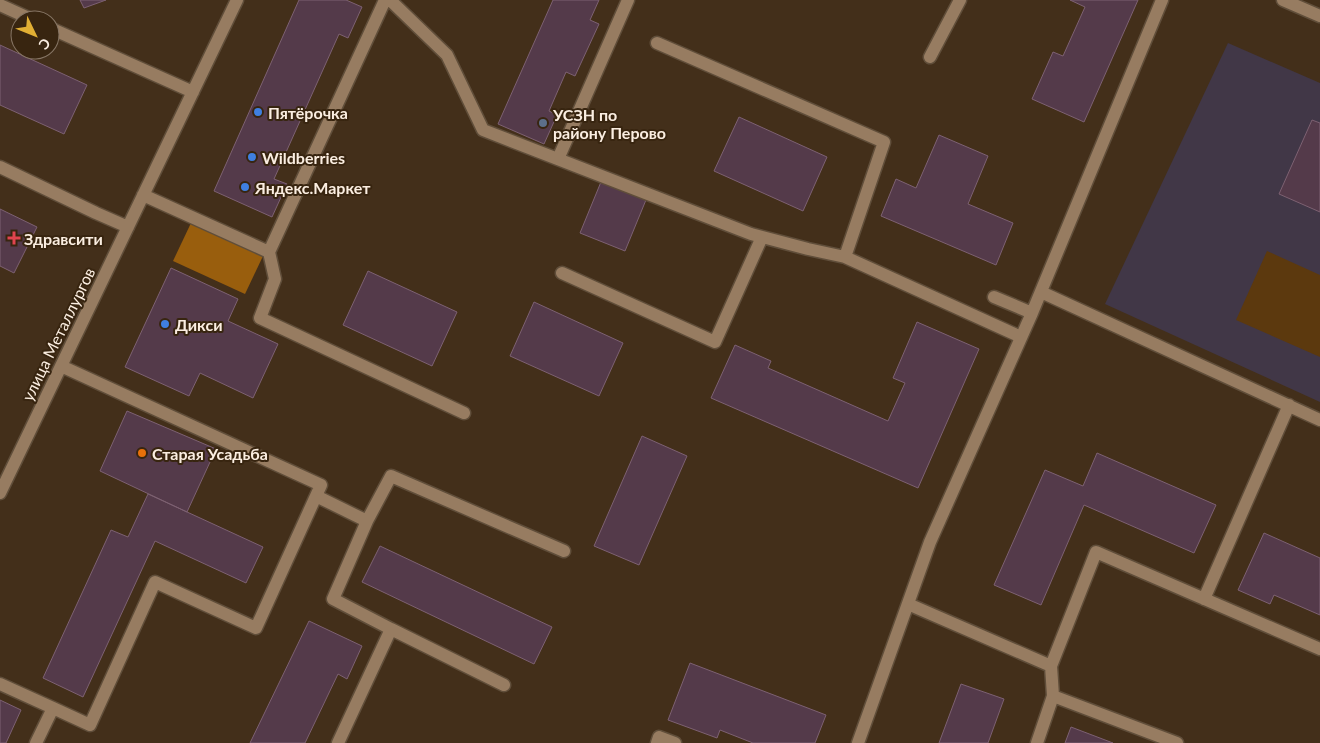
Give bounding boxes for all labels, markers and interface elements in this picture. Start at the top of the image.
north arrow [10,10,60,60]
text: С [35,35,54,54]
place label: Пятёрочка [268,103,348,122]
place label: УСЗН по району Перово [552,105,666,142]
marker: Пятёрочка [252,106,264,118]
marker: УСЗН по району Перово [537,117,549,129]
place label: Wildberries [262,148,345,167]
marker: Wildberries [246,151,258,163]
place label: Яндекс.Маркет [254,178,371,197]
marker: Яндекс.Маркет [239,181,251,193]
place label: Здравсити [24,229,103,248]
marker: Здравсити [8,232,20,244]
street label: улица Металлургов [17,264,99,404]
place label: Дикси [175,315,223,334]
marker: Дикси [159,318,171,330]
place label: Старая Усадьба [152,444,268,463]
marker: Старая Усадьба [136,447,148,459]

